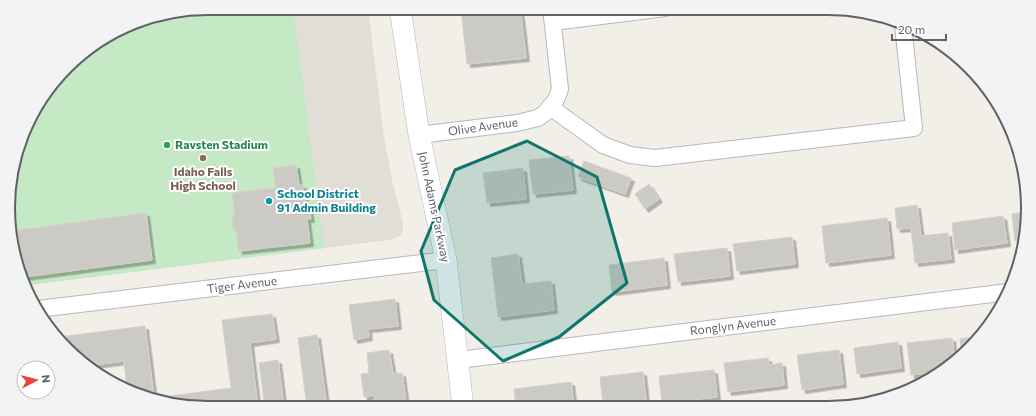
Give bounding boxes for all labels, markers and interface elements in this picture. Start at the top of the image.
scale bar [892,16,946,42]
text: 20 m [898,22,925,36]
street label: Olive Avenue [447,114,519,138]
place label: Ravsten Stadium [175,137,268,151]
marker: Ravsten Stadium [162,140,172,150]
street label: John Adams Parkway [415,150,454,264]
marker: Idaho Falls High School [198,153,208,163]
place label: Idaho Falls High School [170,164,236,192]
place label: School District 91 Admin Building [277,186,376,214]
marker: School District 91 Admin Building [264,196,274,206]
street label: Tiger Avenue [206,273,278,295]
street label: Ronglyn Avenue [689,313,777,337]
north arrow [16,360,56,400]
text: N [39,374,53,384]

